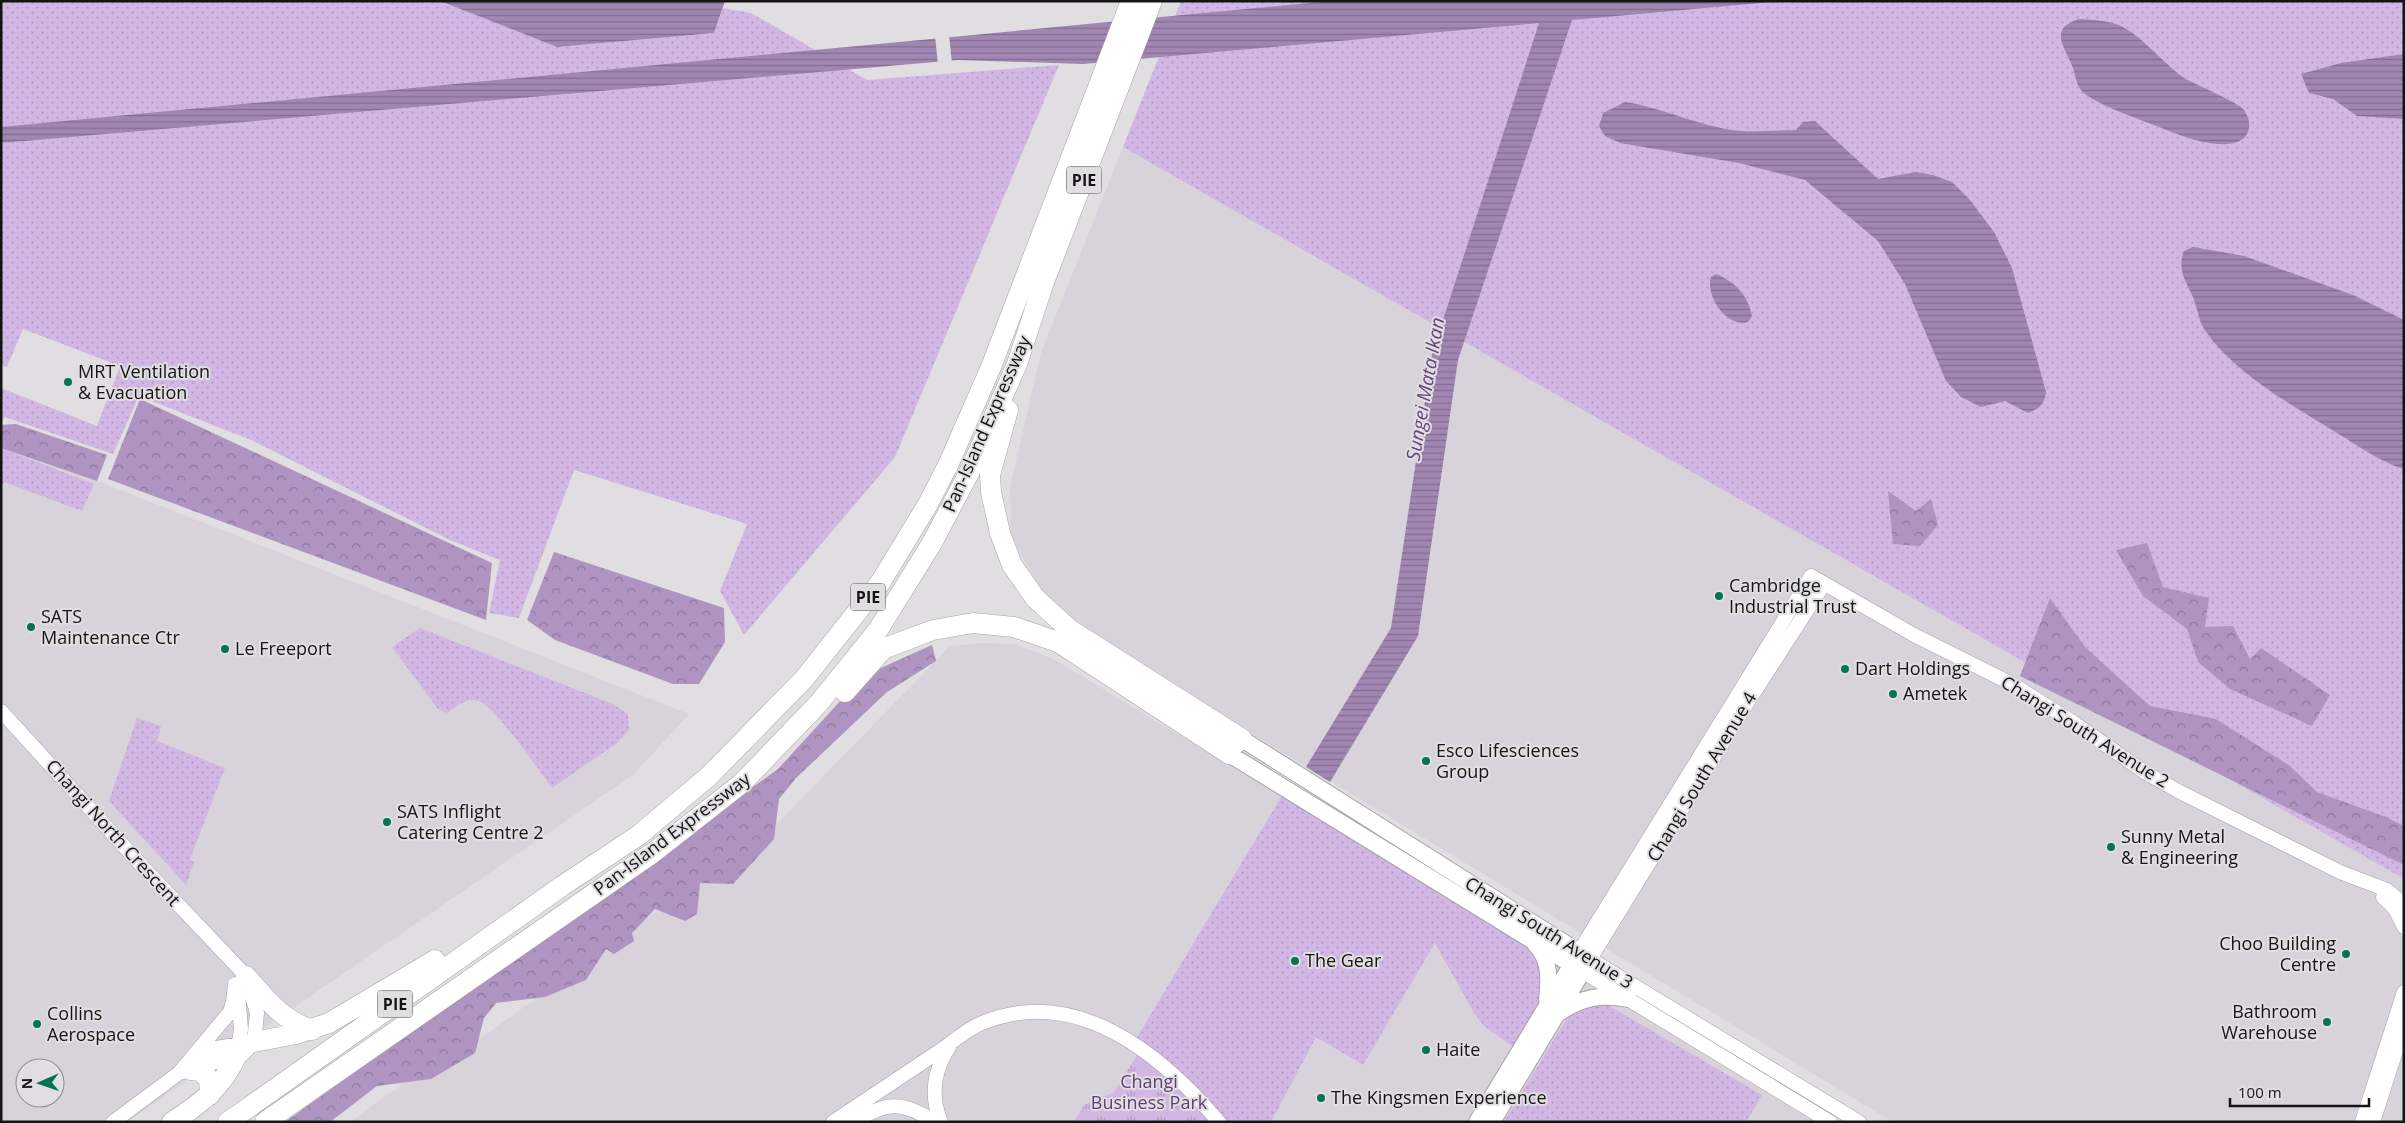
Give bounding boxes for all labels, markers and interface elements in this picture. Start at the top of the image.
road number: PIE [1066,166,1102,194]
water label: Sungei Mata Ikan [1400,315,1450,463]
street label: Pan-Island Expressway [936,331,1036,516]
place label: MRT Ventilation & Evacuation [78,359,210,404]
marker: MRT Ventilation & Evacuation [62,376,74,388]
place label: Cambridge Industrial Trust [1729,573,1857,618]
road number: PIE [850,584,886,610]
marker: Cambridge Industrial Trust [1713,590,1725,602]
place label: SATS Maintenance Ctr [41,604,181,649]
marker: SATS Maintenance Ctr [25,621,37,633]
place label: Le Freeport [235,636,332,660]
marker: Le Freeport [219,643,231,655]
place label: Dart Holdings [1855,656,1970,680]
marker: Dart Holdings [1839,663,1851,675]
street label: Changi South Avenue 2 [1997,670,2174,793]
place label: Ametek [1903,681,1968,705]
street label: Changi South Avenue 4 [1641,687,1761,866]
marker: Ametek [1887,688,1899,700]
place label: Esco Lifesciences Group [1436,738,1579,783]
street label: Changi North Crescent [41,754,186,911]
marker: Esco Lifesciences Group [1420,755,1432,767]
street label: Pan-Island Expressway [588,766,755,900]
place label: SATS Inflight Catering Centre 2 [397,799,544,844]
marker: SATS Inflight Catering Centre 2 [381,816,393,828]
place label: Sunny Metal & Engineering [2121,824,2238,869]
marker: Sunny Metal & Engineering [2105,841,2117,853]
street label: Changi South Avenue 3 [1461,871,1638,994]
place label: Choo Building Centre [2219,931,2336,976]
place label: The Gear [1305,948,1382,972]
marker: Choo Building Centre [2340,948,2352,960]
marker: The Gear [1289,955,1301,967]
road number: PIE [378,991,412,1018]
place label: Bathroom Warehouse [2221,999,2317,1044]
place label: Collins Aerospace [47,1001,135,1046]
marker: Bathroom Warehouse [2321,1016,2333,1028]
marker: Collins Aerospace [31,1018,43,1030]
place label: Haite [1436,1037,1480,1061]
marker: Haite [1420,1044,1432,1056]
north arrow [15,1058,65,1108]
park label: Changi Business Park [1091,1069,1208,1114]
scale bar [2230,1076,2369,1108]
text: N [17,1077,36,1089]
text: 100 m [2238,1082,2282,1102]
place label: The Kingsmen Experience [1331,1085,1547,1109]
marker: The Kingsmen Experience [1315,1092,1327,1104]

